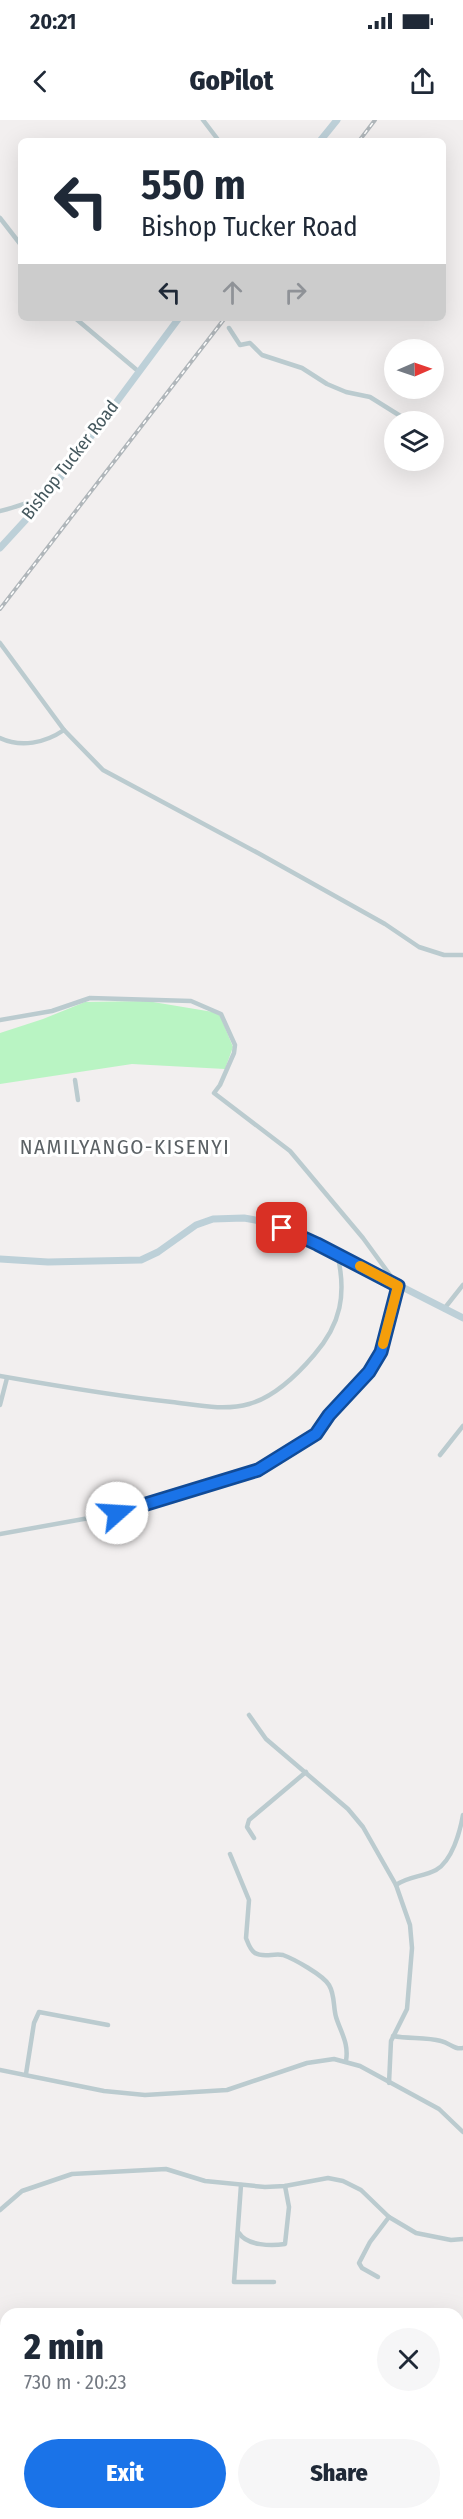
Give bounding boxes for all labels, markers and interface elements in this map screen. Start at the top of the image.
text: 20:21 [30,8,76,35]
icon: back [24,65,57,98]
text: GoPilot [190,65,273,97]
icon: share [406,65,439,98]
text: 550 m [141,160,246,210]
icon: left [42,162,120,240]
text: Bishop Tucker Road [141,211,358,243]
icon: left [153,276,186,309]
icon: ahead [216,276,249,309]
icon: right [279,276,312,309]
north arrow [384,339,444,399]
map controls [384,339,444,471]
street label: Bishop Tucker Road [17,396,123,524]
button: layers [384,411,444,471]
district label: NAMILYANGO-KISENYI [20,1134,230,1160]
pin [256,1202,307,1253]
icon: arrive [265,1211,298,1244]
position arrow [85,1481,149,1545]
text: 2 min [24,2325,104,2369]
button: close [377,2328,440,2391]
text: 730 m · 20:23 [24,2370,126,2394]
button: Exit [24,2439,226,2508]
button: Share [238,2439,440,2508]

